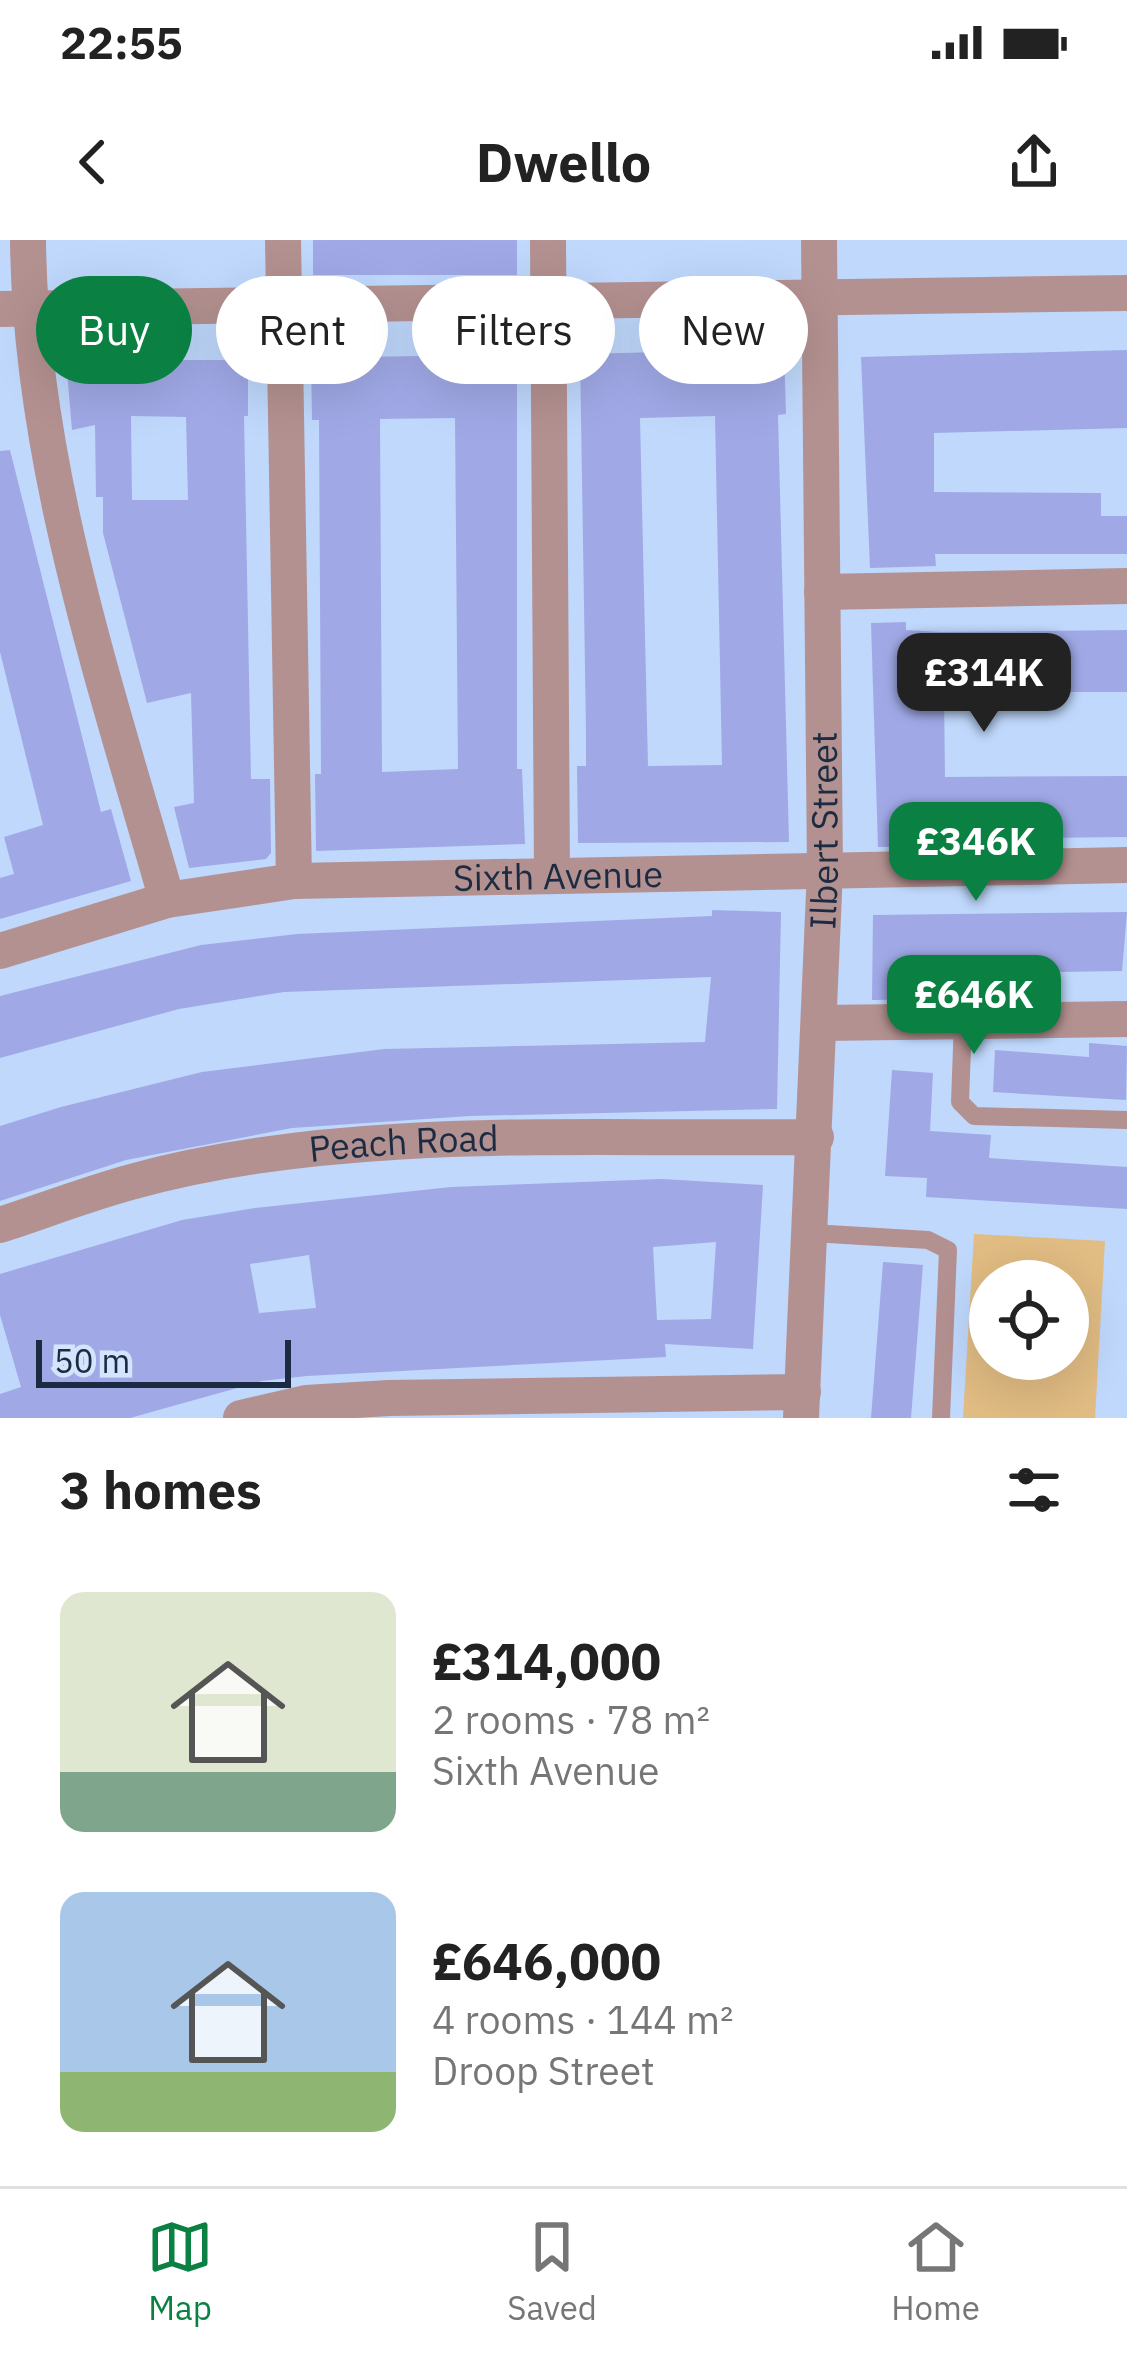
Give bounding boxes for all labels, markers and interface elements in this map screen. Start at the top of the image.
text: 22:55 [60,13,183,71]
text: Dwello [476,127,651,197]
icon: back [60,129,126,195]
icon: share [1001,129,1067,195]
chip: Buy [36,276,192,384]
chip: Rent [216,276,388,384]
chip: Filters [412,276,615,384]
chip: New [639,276,808,384]
pin: £314K [900,633,1068,735]
text: £314K [924,646,1044,697]
street label: Ilbert Street [798,731,848,931]
pin: £346K [892,802,1060,904]
text: £346K [916,815,1036,866]
street label: Sixth Avenue [452,850,663,901]
pin: £646K [890,955,1058,1057]
text: £646K [914,968,1034,1019]
street label: Peach Road [306,1114,499,1172]
map controls [969,1260,1089,1380]
button: locate [969,1260,1089,1380]
scale bar [36,1334,291,1387]
text: 50 m [54,1339,130,1382]
text: 3 homes [60,1457,262,1523]
icon: filters [1001,1457,1067,1523]
text: £314,000 [432,1628,661,1694]
icon: home [156,1640,300,1784]
text: 2 rooms · 78 m² [432,1694,710,1745]
text: Sixth Avenue [432,1745,659,1796]
text: £646,000 [432,1928,661,1994]
icon: home [156,1940,300,2084]
text: 4 rooms · 144 m² [432,1994,734,2045]
text: Droop Street [432,2045,655,2096]
tab: Map [147,2214,213,2329]
tab: Saved [507,2214,597,2329]
tab: Home [891,2214,980,2329]

